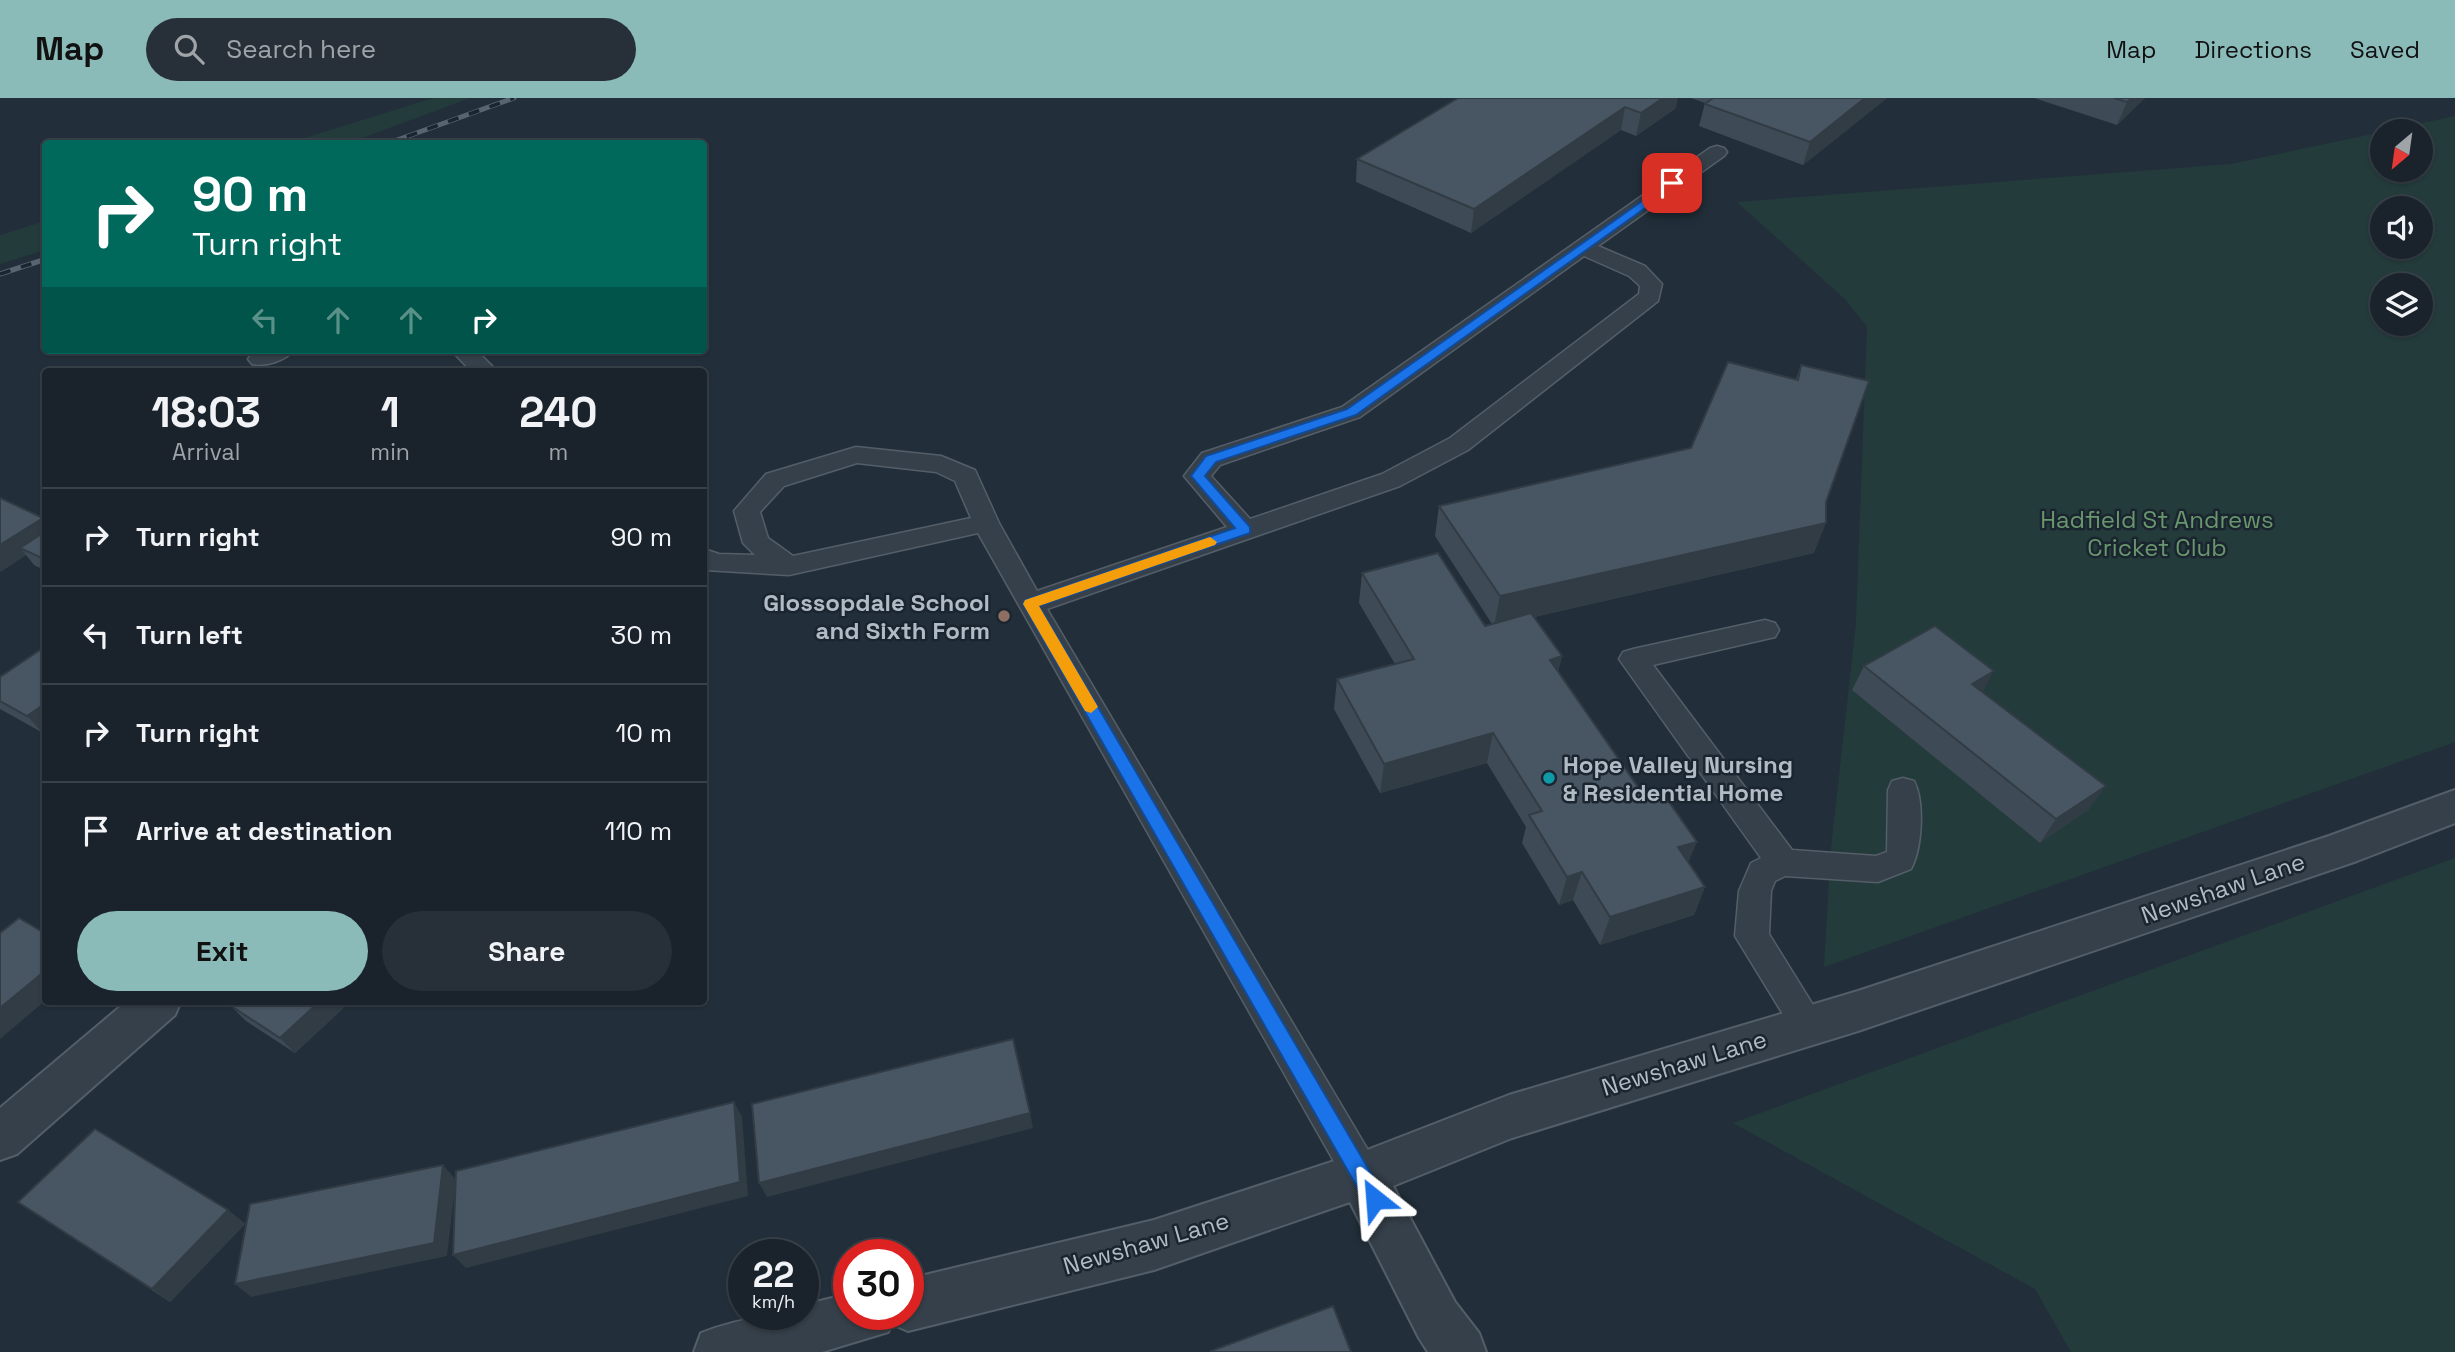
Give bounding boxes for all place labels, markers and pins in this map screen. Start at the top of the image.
pin [1642,153,1702,213]
place label: Glossopdale School and Sixth Form [763,587,990,646]
marker: Glossopdale School and Sixth Form [996,608,1012,624]
place label: Hope Valley Nursing & Residential Home [1563,749,1793,808]
marker: Hope Valley Nursing & Residential Home [1541,770,1557,786]

